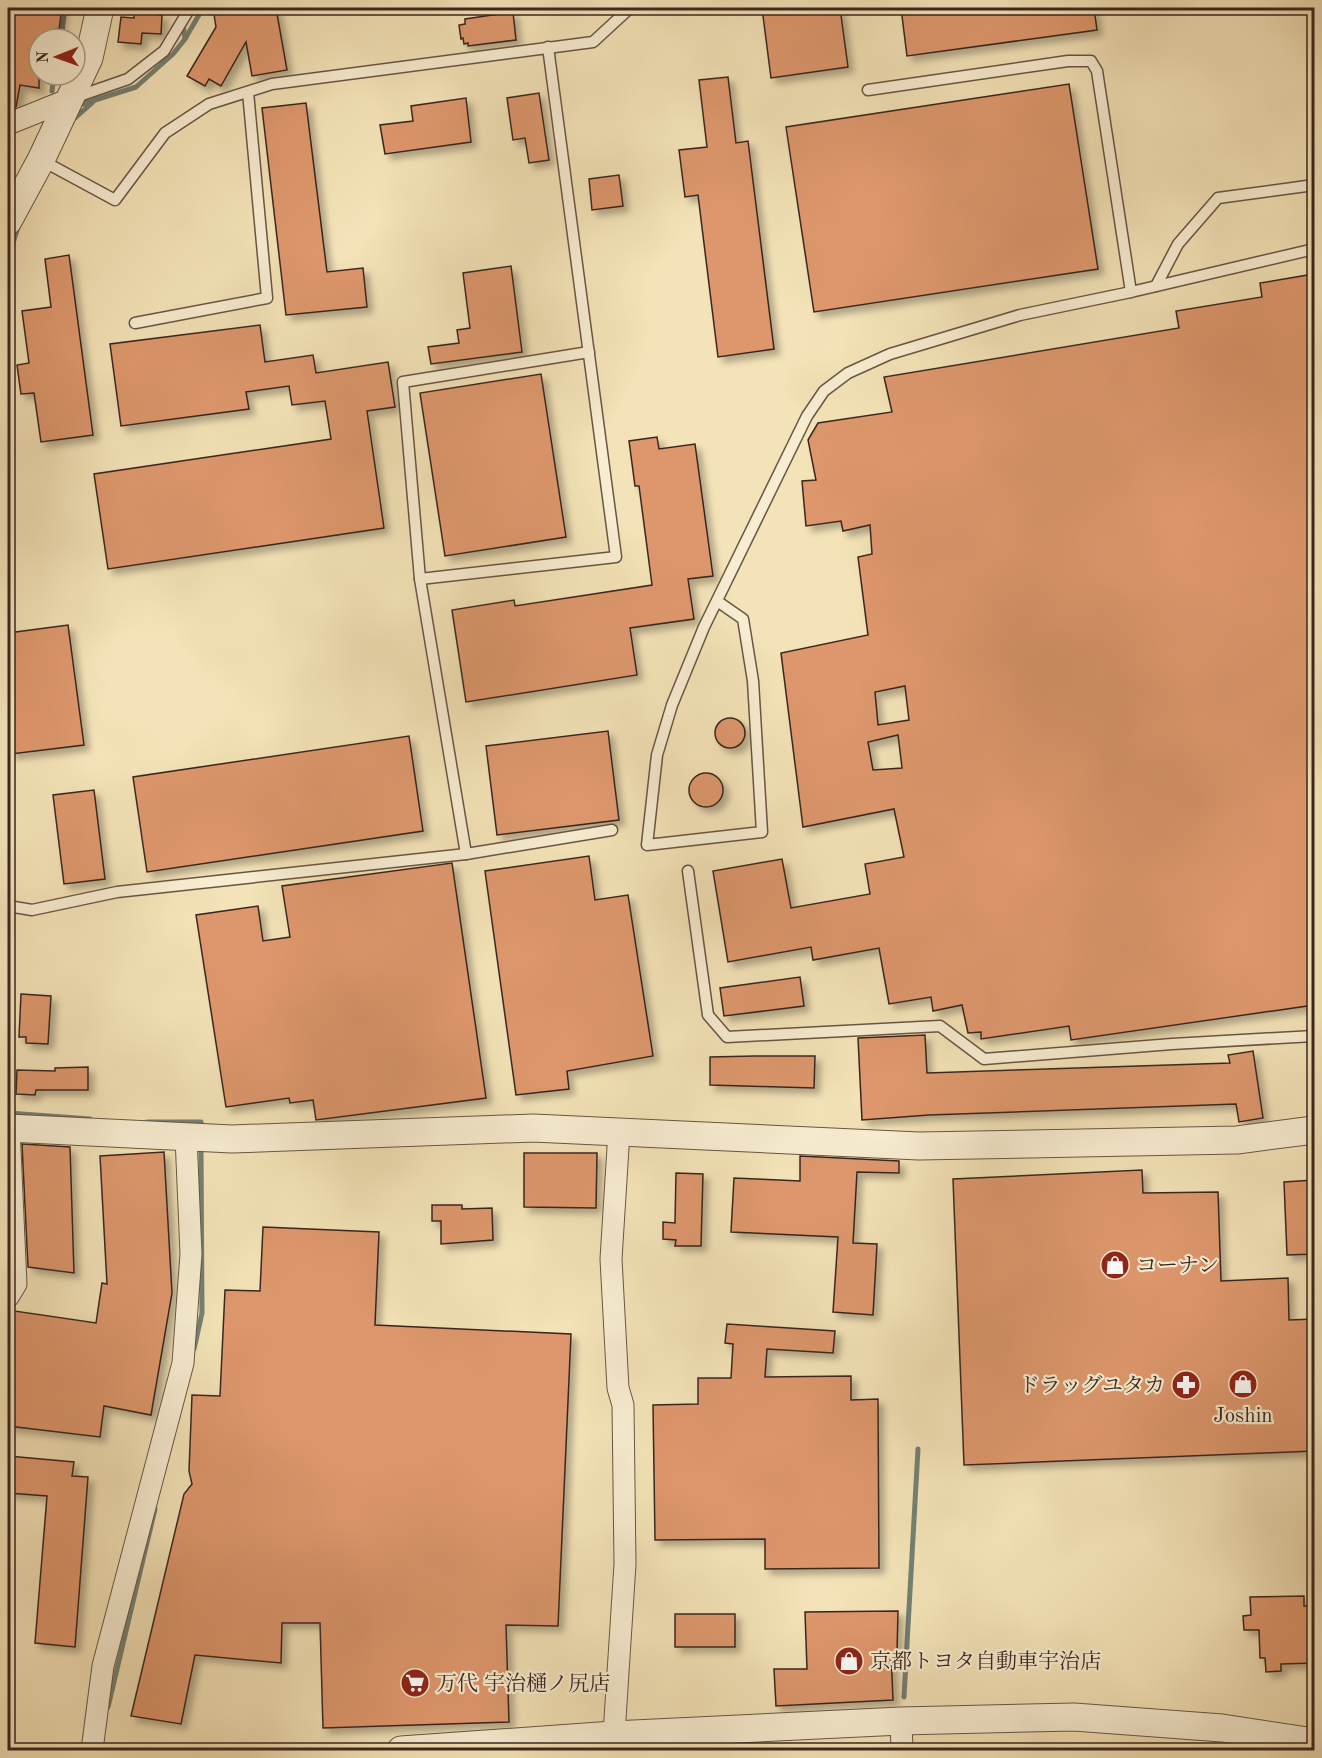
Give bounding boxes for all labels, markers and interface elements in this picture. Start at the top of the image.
north arrow [27,27,87,87]
text: N [36,50,52,63]
shop icon: コーナン [1099,1249,1131,1281]
place label: コーナン [1136,1256,1219,1277]
shop icon: Joshin [1227,1368,1259,1400]
pharmacy icon: ドラッグユタカ [1170,1369,1202,1401]
place label: ドラッグユタカ [1019,1375,1165,1397]
place label: Joshin [1213,1406,1273,1427]
shop icon: 京都トヨタ自動車宇治店 [833,1645,865,1677]
place label: 京都トヨタ自動車宇治店 [870,1650,1101,1673]
supermarket icon: 万代 宇治樋ノ尻店 [399,1667,431,1699]
place label: 万代 宇治樋ノ尻店 [436,1672,610,1695]

